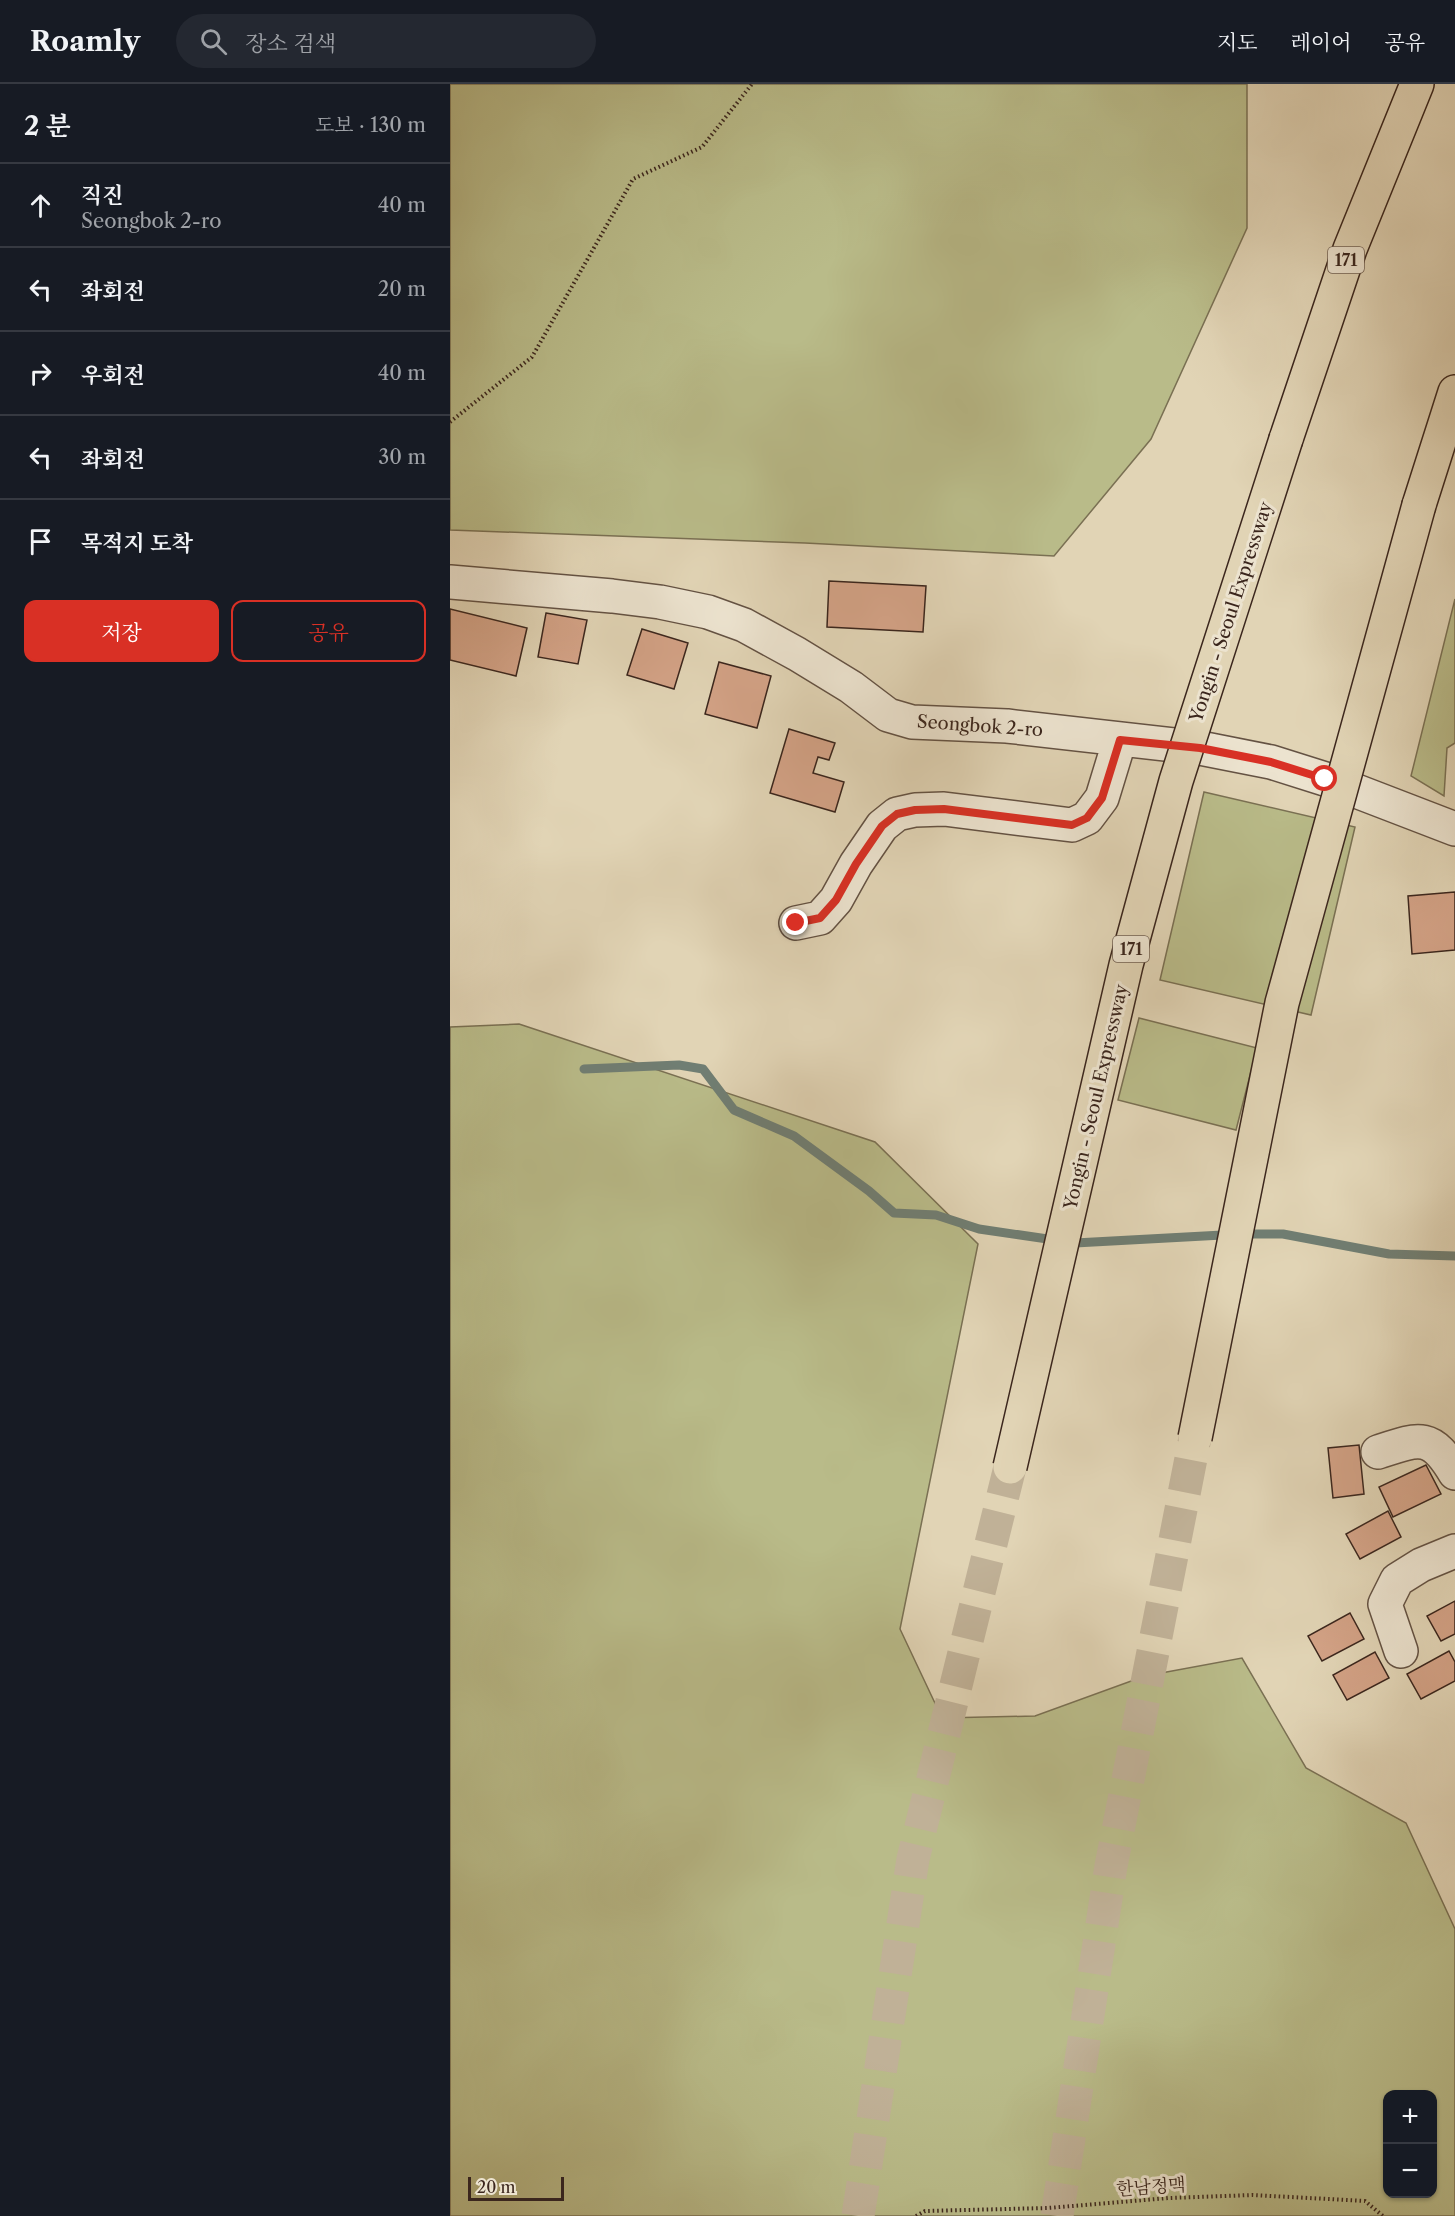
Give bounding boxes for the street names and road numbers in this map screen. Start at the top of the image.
road number: 171 [1328,247,1364,273]
street label: Yongin - Seoul Expressway [1185,498,1277,726]
street label: Seongbok 2-ro [916,711,1044,741]
road number: 171 [1113,936,1149,962]
street label: Yongin - Seoul Expressway [1059,981,1133,1213]
street label: 한남정맥 [1116,2174,1186,2200]

